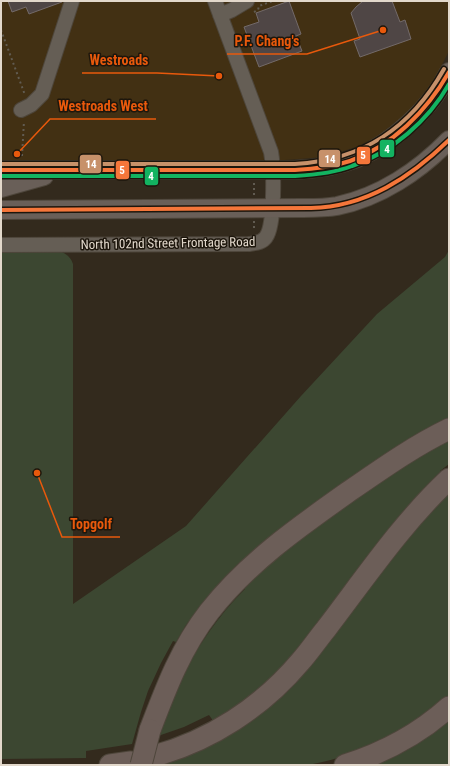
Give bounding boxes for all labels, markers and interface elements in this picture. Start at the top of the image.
callout: P.F. Chang's [227,28,307,54]
text: P.F. Chang's [235,33,299,49]
callout: Westroads [82,47,157,73]
text: Westroads [90,52,148,68]
callout: Westroads West [50,93,156,119]
text: Westroads West [58,98,148,114]
line badge: 4 [379,139,395,158]
text: 4 [384,143,390,156]
line badge: 5 [356,146,371,165]
line badge: 14 [318,149,341,168]
text: 5 [360,149,366,162]
text: 14 [324,153,336,166]
line badge: 14 [79,154,102,174]
text: 14 [85,158,97,171]
line badge: 5 [115,160,130,180]
text: 5 [119,164,125,177]
line badge: 4 [144,166,159,186]
text: 4 [148,170,154,183]
street label: North 102nd Street Frontage Road [80,234,256,252]
callout: Topgolf [62,511,120,537]
text: Topgolf [70,516,113,532]

